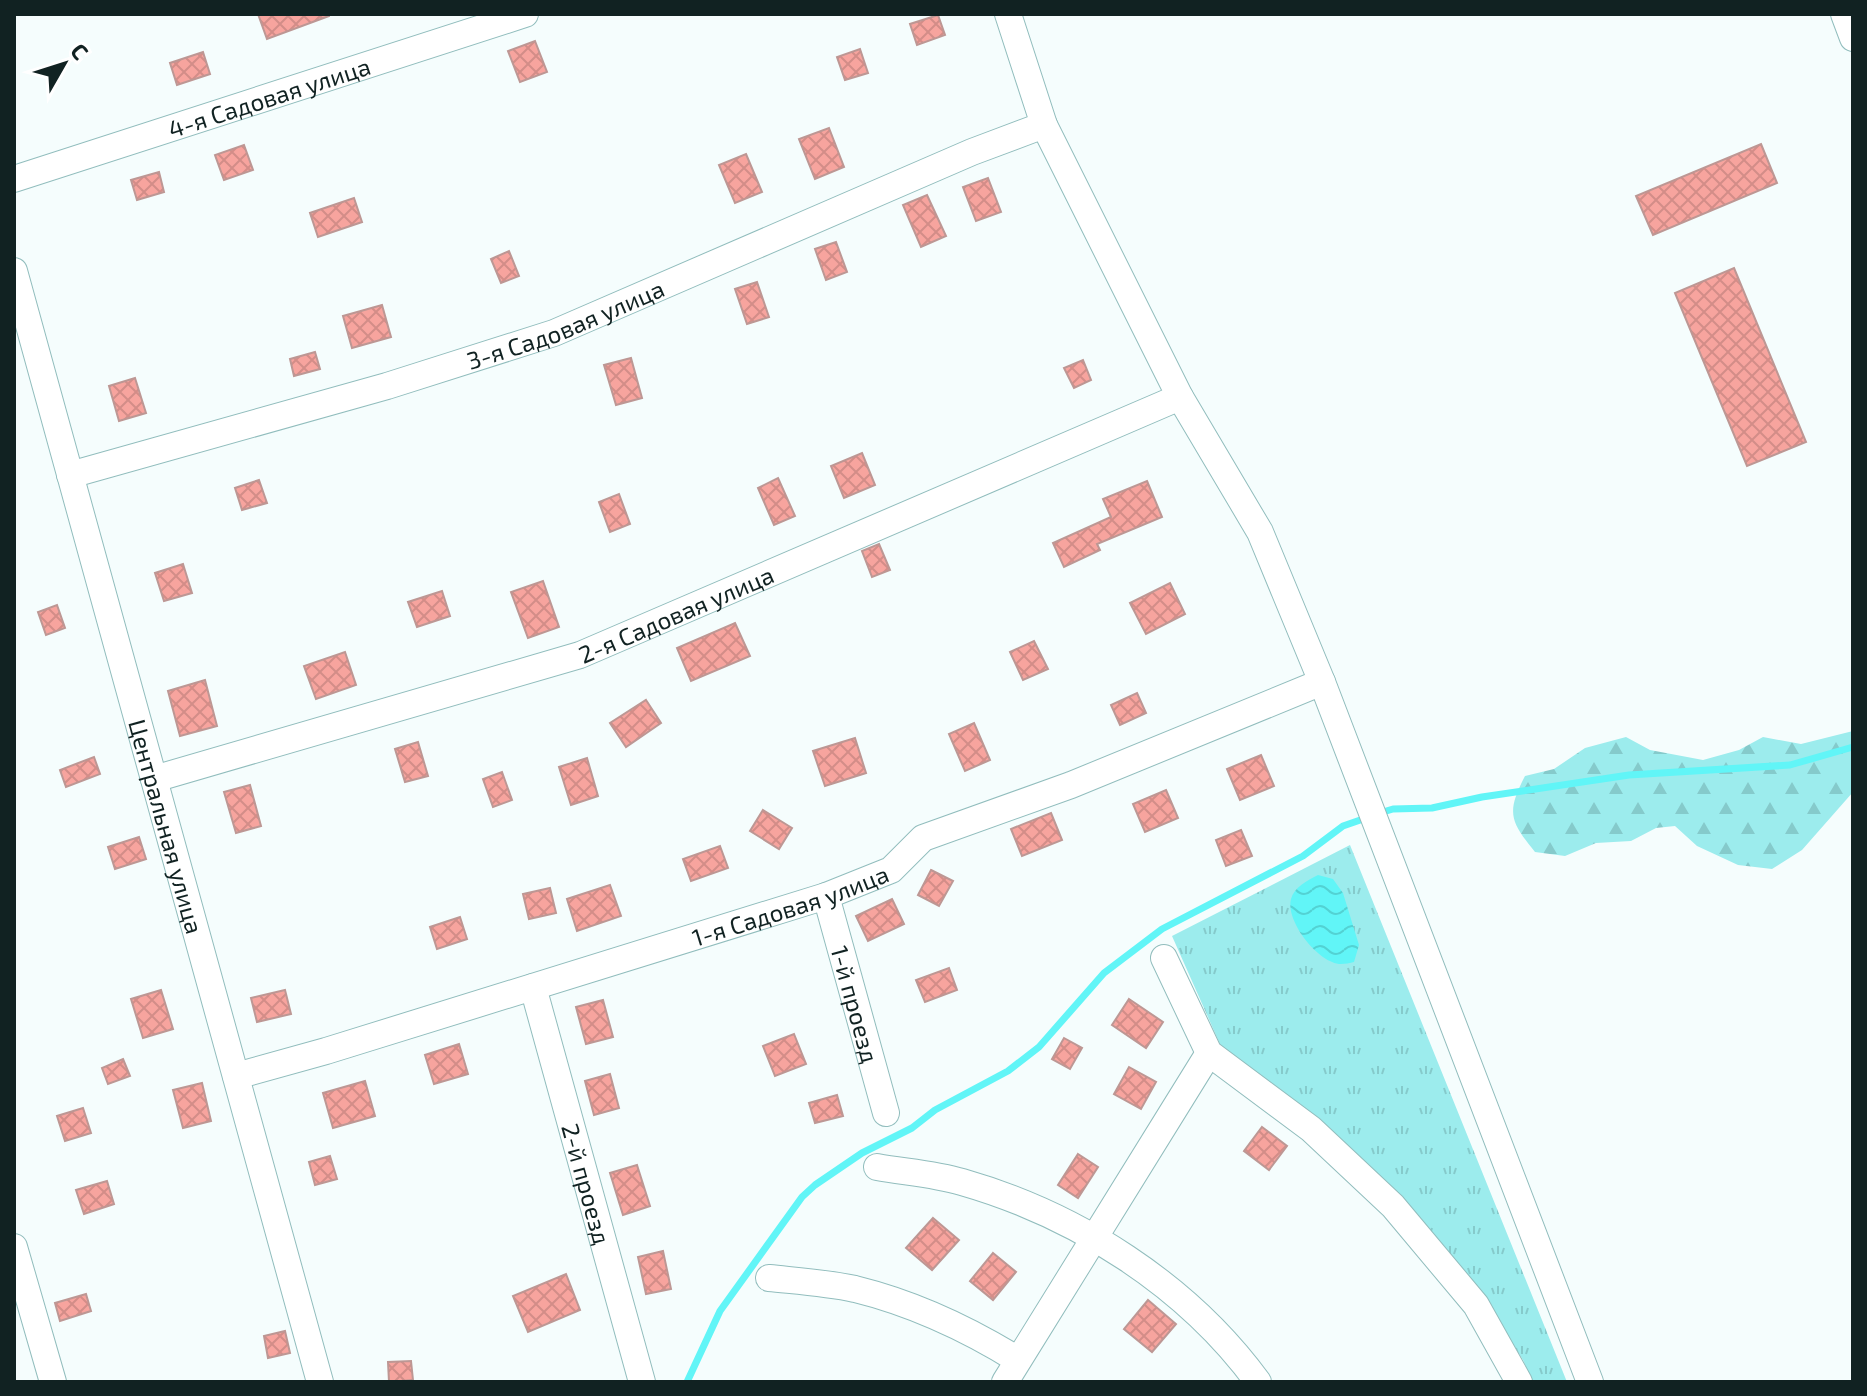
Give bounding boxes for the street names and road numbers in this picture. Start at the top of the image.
street label: 4-я Садовая улица [164,50,374,143]
street label: 3-я Садовая улица [463,273,668,374]
street label: 2-я Садовая улица [574,559,778,668]
street label: Центральная улица [124,716,210,937]
street label: 1-я Садовая улица [688,858,893,951]
street label: 1-й проезд [826,942,886,1066]
street label: 2-й проезд [557,1120,618,1247]

